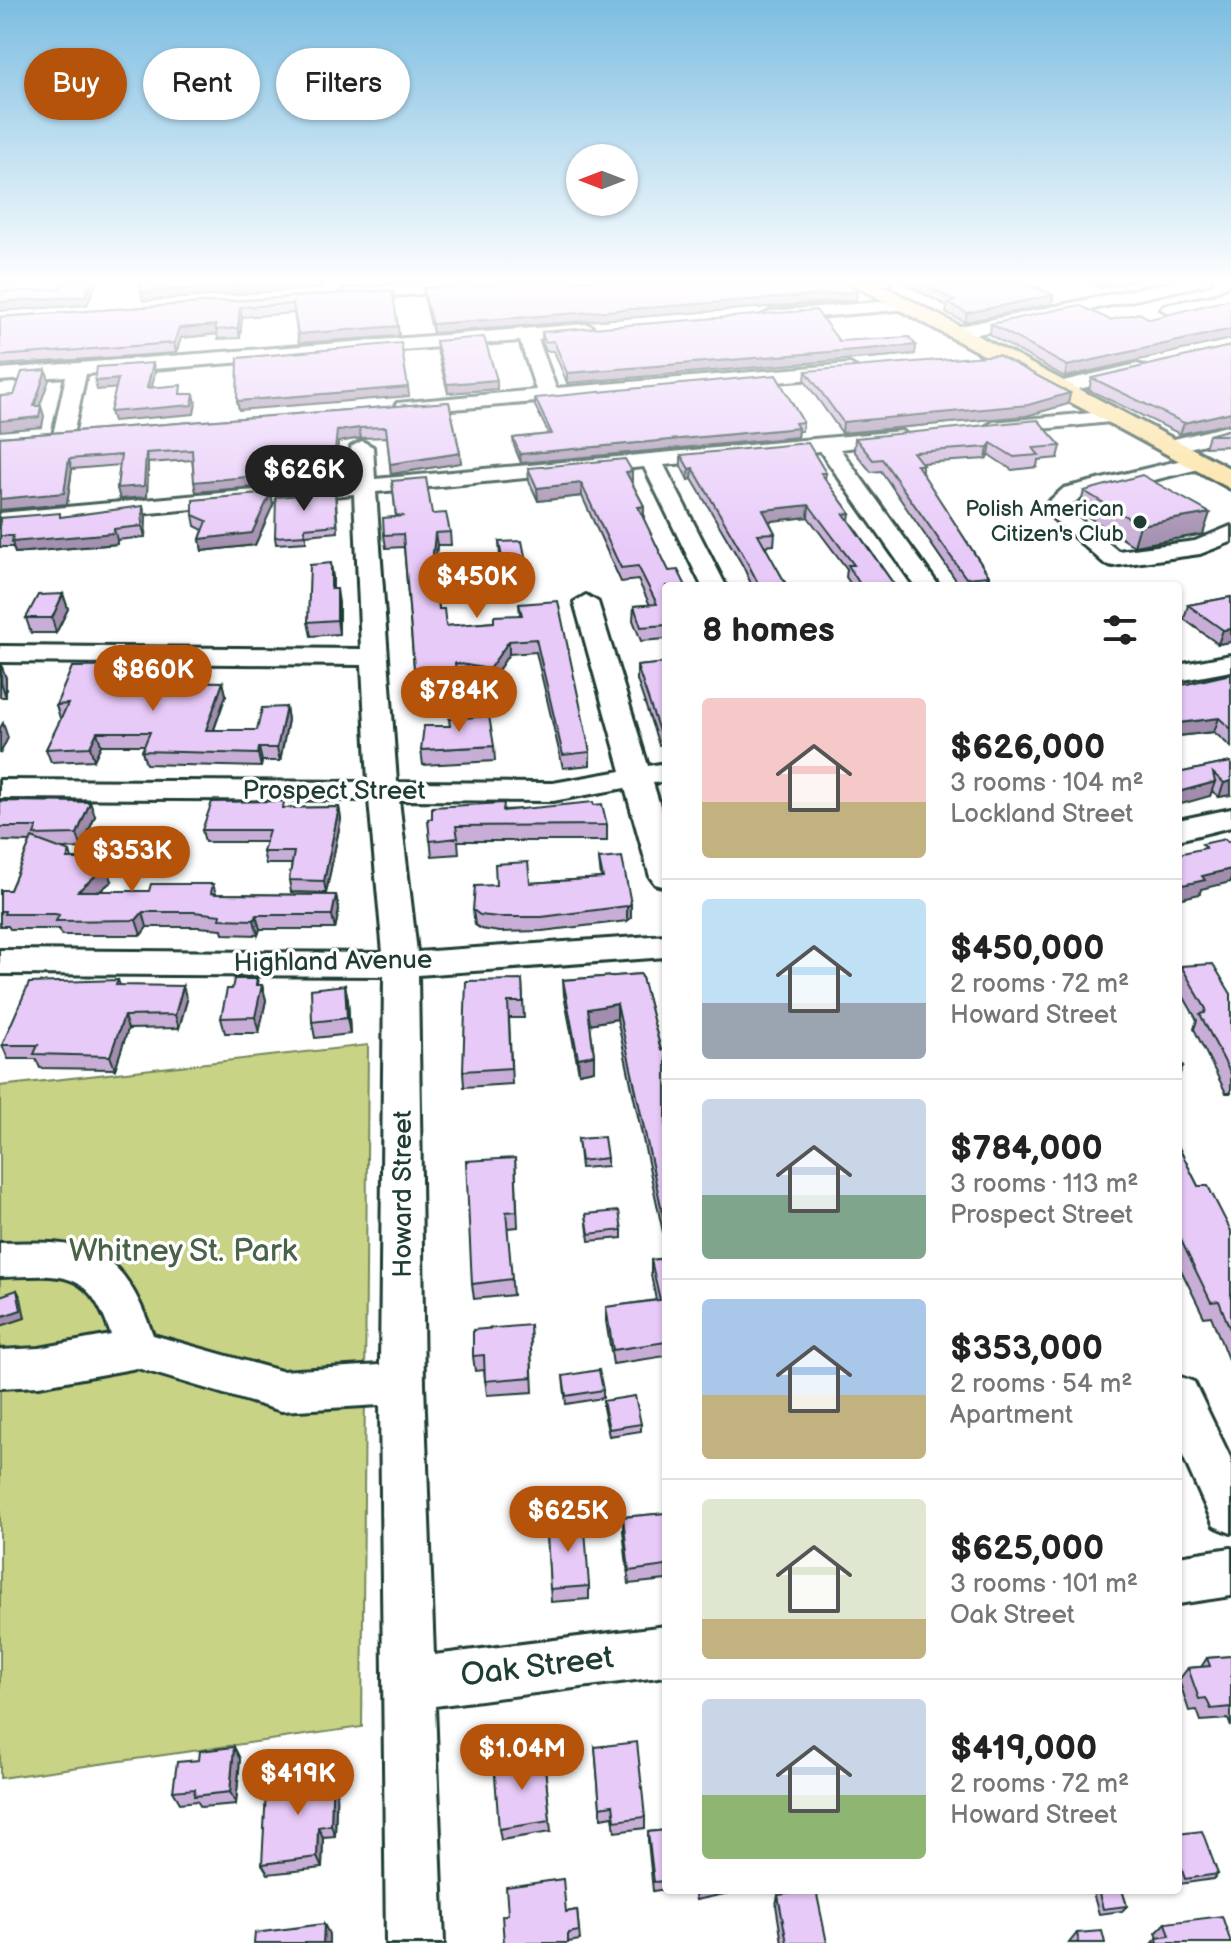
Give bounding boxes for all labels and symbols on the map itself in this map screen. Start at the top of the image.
north arrow [566,144,638,216]
pin: $626K [248,445,360,513]
place label: Polish American Citizen's Club [965,496,1124,548]
marker: Polish American Citizen's Club [1131,513,1149,531]
pin: $450K [421,552,533,620]
pin: $860K [97,645,209,713]
pin: $784K [403,666,515,734]
street label: Prospect Street [242,776,426,807]
pin: $353K [76,826,188,894]
street label: Highland Avenue [233,945,433,979]
street label: Howard Street [388,1110,419,1278]
park label: Whitney St. Park [69,1232,297,1271]
pin: $625K [512,1486,624,1554]
street label: Oak Street [458,1638,616,1696]
pin: $1.04M [457,1724,587,1792]
pin: $419K [242,1749,354,1817]

